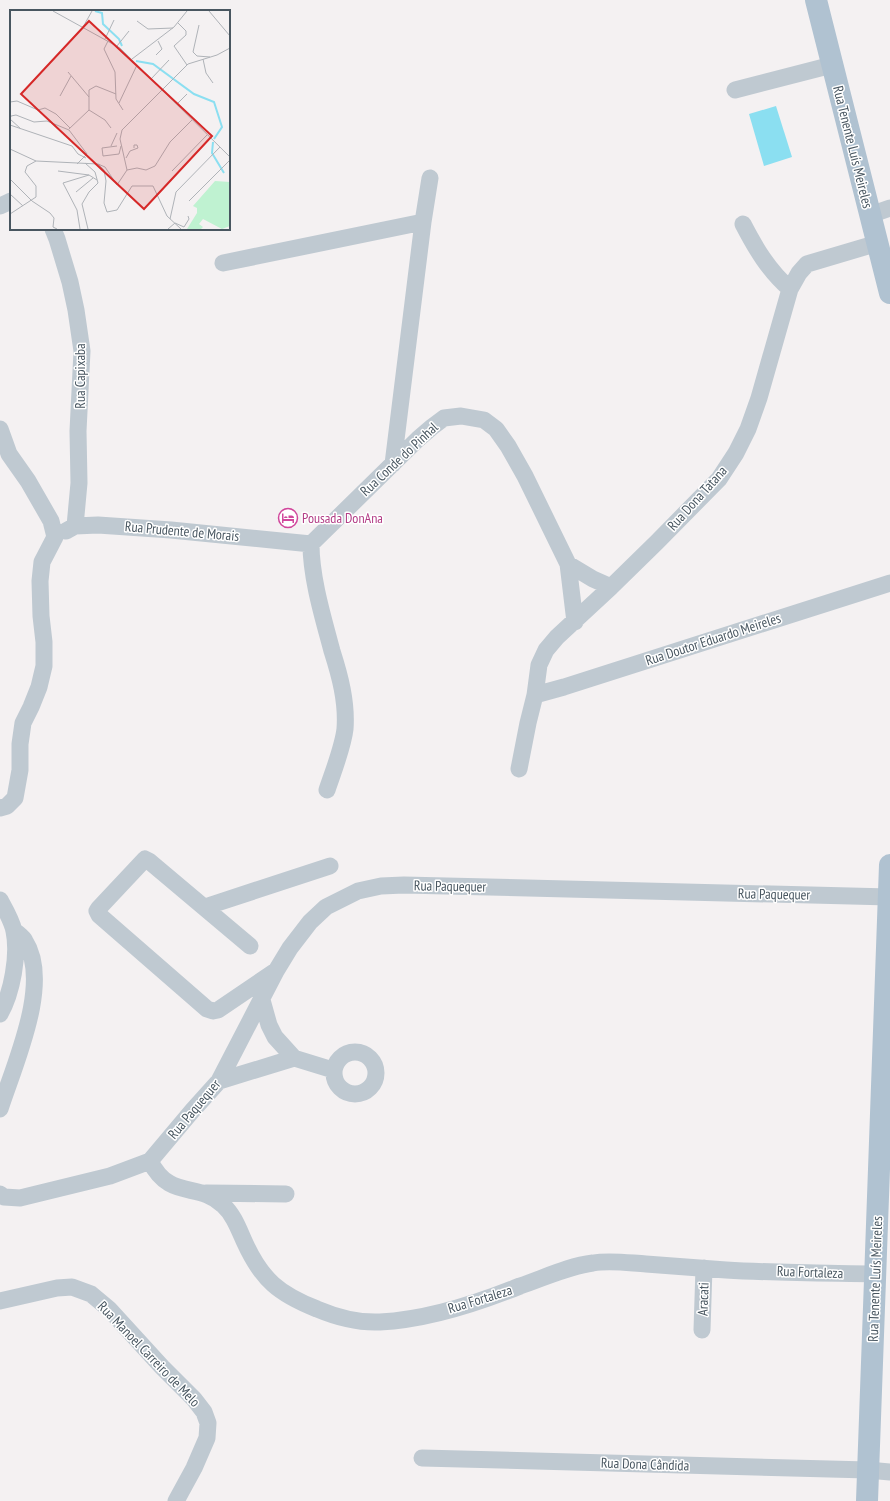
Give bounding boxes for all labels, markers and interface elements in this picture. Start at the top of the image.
inset map [10,10,230,230]
street label: Rua Tenente Luís Meireles [829,84,877,210]
street label: Rua Capixaba [71,343,89,409]
street label: Rua Conde do Pinhal [356,418,442,500]
street label: Rua Dona Tatana [663,462,731,534]
hotel icon: Pousada DonAna [277,507,299,529]
place label: Pousada DonAna [302,509,383,527]
street label: Rua Prudente de Morais [124,517,240,545]
street label: Rua Doutor Eduardo Meireles [643,609,783,669]
street label: Rua Paquequer [414,876,487,896]
street label: Rua Paquequer [738,884,811,904]
street label: Rua Paquequer [164,1075,224,1143]
street label: Rua Tenente Luís Meireles [864,1216,886,1342]
street label: Rua Fortaleza [777,1262,843,1282]
street label: Rua Fortaleza [446,1281,514,1317]
street label: Aracati [693,1282,713,1316]
street label: Rua Manoel Carreiro de Melo [94,1297,204,1411]
street label: Rua Dona Cândida [601,1453,689,1475]

